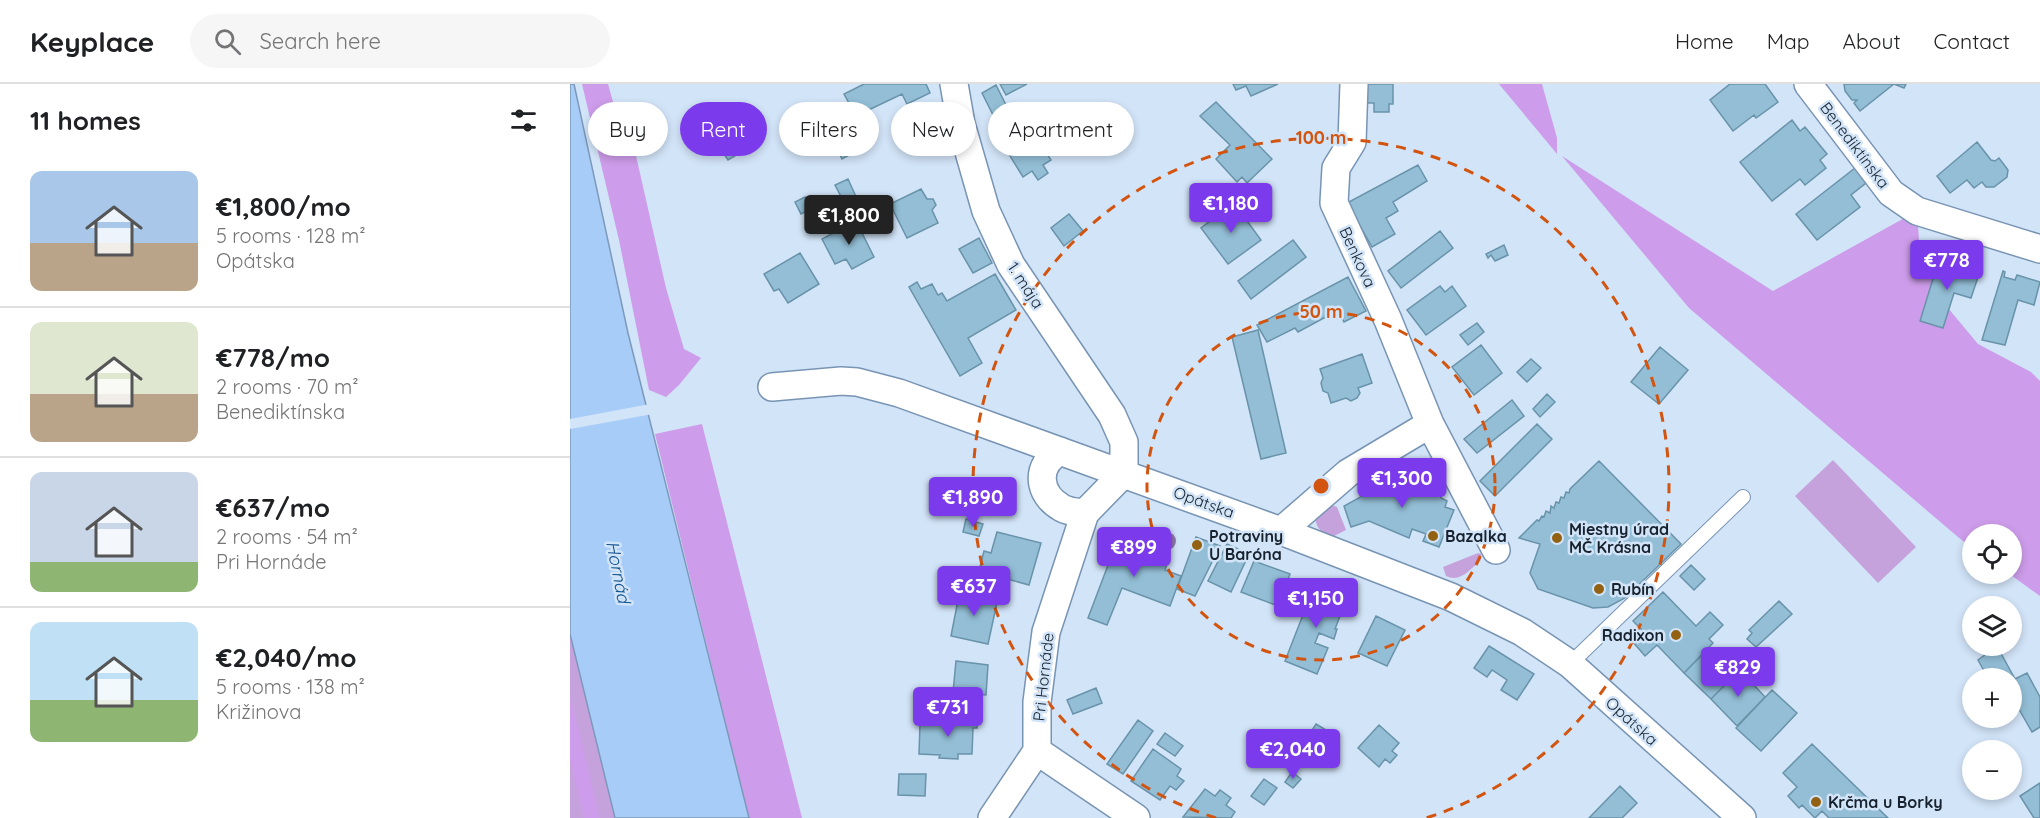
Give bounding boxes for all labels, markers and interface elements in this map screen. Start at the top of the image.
search box [190,14,610,68]
text: Keyplace [30,24,154,59]
icon: search [211,25,244,58]
text: Search here [259,27,381,55]
text: Home [1675,28,1734,54]
text: Map [1767,28,1810,54]
text: About [1843,28,1901,54]
text: Contact [1934,28,2010,54]
street label: Benediktínska [1816,98,1894,192]
chip: Buy [588,102,668,156]
chip: Rent [680,102,767,156]
chip: Filters [779,102,879,156]
chip: New [891,102,976,156]
chip: Apartment [988,102,1134,156]
text: 11 homes [30,104,141,137]
icon: filters [507,104,540,137]
text: 100 m [1296,126,1346,149]
pin: €1,180 [1182,183,1280,234]
text: €1,800/mo [216,190,351,223]
text: €1,180 [1203,190,1259,215]
icon: home [78,195,150,267]
pin: €1,800 [800,195,898,246]
text: €1,800 [818,202,880,227]
text: 5 rooms · 128 m² [216,223,366,248]
street label: Benkova [1335,223,1381,291]
pin: €778 [1911,240,1983,291]
text: €778 [1924,247,1970,272]
text: Opátska [216,248,295,273]
street label: 1. mája [1004,258,1048,312]
text: 50 m [1299,300,1343,323]
text: €778/mo [216,341,330,374]
icon: home [78,346,150,418]
text: 2 rooms · 70 m² [216,374,359,399]
text: Benediktínska [216,399,345,424]
pin: €1,300 [1353,458,1451,509]
text: €1,300 [1371,465,1433,490]
centre of rings [1311,476,1331,496]
pin: €1,890 [924,477,1022,528]
street label: Opátska [1171,482,1237,522]
text: €1,890 [943,484,1003,509]
text: €637/mo [216,491,330,524]
icon: home [78,496,150,568]
place label: Miestny úrad MČ Krásna [1569,519,1669,557]
text: 2 rooms · 54 m² [216,524,358,549]
map controls [1962,524,2022,800]
button: locate [1962,524,2022,584]
place label: Potraviny U Baróna [1209,526,1283,564]
place label: Bazalka [1445,526,1507,546]
pin: €899 [1098,527,1170,578]
marker: Bazalka [1426,529,1440,543]
marker: Miestny úrad MČ Krásna [1550,531,1564,545]
text: €899 [1111,534,1157,559]
marker: Potraviny U Baróna [1190,538,1204,552]
water label: Hornád [601,539,636,607]
text: Pri Hornáde [216,549,327,574]
pin: €637 [938,566,1010,617]
text: €637 [951,573,997,598]
pin: €1,150 [1267,578,1365,629]
place label: Rubín [1611,579,1655,599]
marker: Rubín [1592,582,1606,596]
text: €1,150 [1288,585,1344,610]
button: layers [1962,596,2022,656]
place label: Radixon [1602,625,1664,645]
marker: Radixon [1669,628,1683,642]
street label: Pri Hornáde [1028,632,1058,722]
text: €2,040/mo [216,641,356,674]
icon: home [78,646,150,718]
pin: €829 [1702,647,1774,698]
text: €829 [1715,654,1761,679]
button: + [1962,668,2022,728]
text: 5 rooms · 138 m² [216,674,365,699]
pin: €731 [912,687,984,738]
street label: Opátska [1602,692,1662,750]
text: €731 [927,694,969,719]
text: Križinova [216,699,301,724]
pin: €2,040 [1244,729,1342,780]
text: €2,040 [1260,736,1326,761]
button: − [1962,740,2022,800]
place label: Krčma u Borky [1828,792,1943,812]
marker: Krčma u Borky [1809,795,1823,809]

